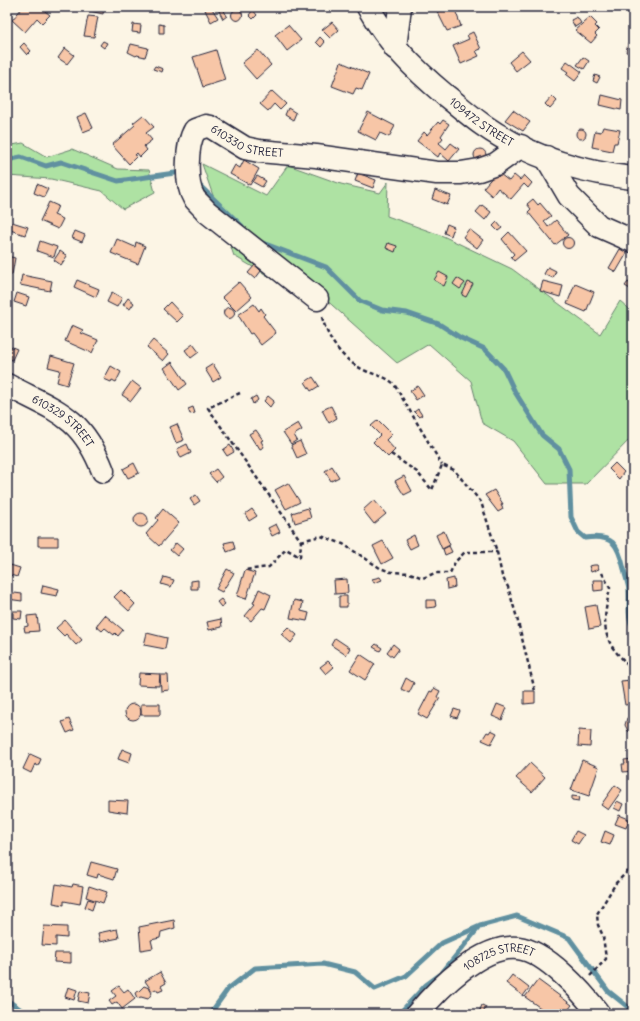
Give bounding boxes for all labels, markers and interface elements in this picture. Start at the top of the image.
street label: 109472 STREET [447,94,516,149]
street label: 610330 STREET [208,122,284,160]
street label: 610329 STREET [30,392,97,450]
street label: 108725 STREET [460,941,537,974]

